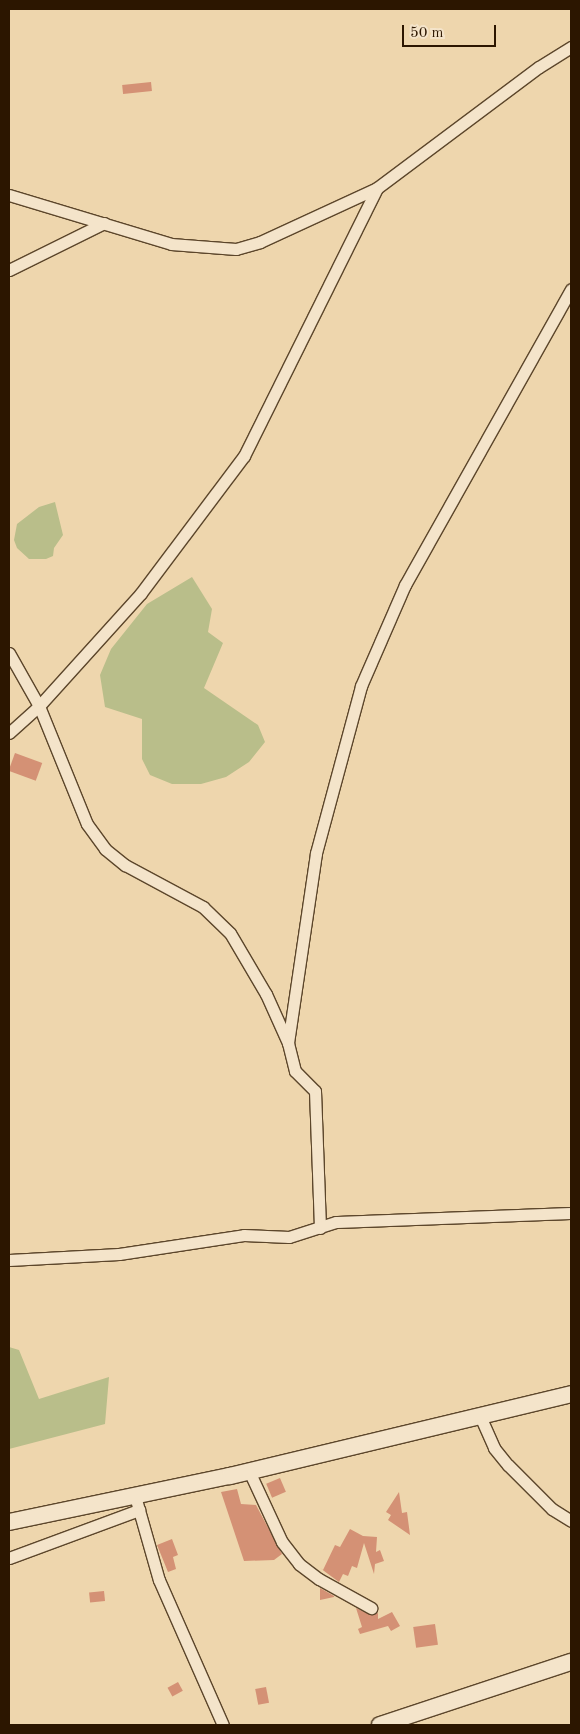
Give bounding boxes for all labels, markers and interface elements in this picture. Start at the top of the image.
scale bar [405,15,499,47]
text: 50 m [410,26,444,41]

